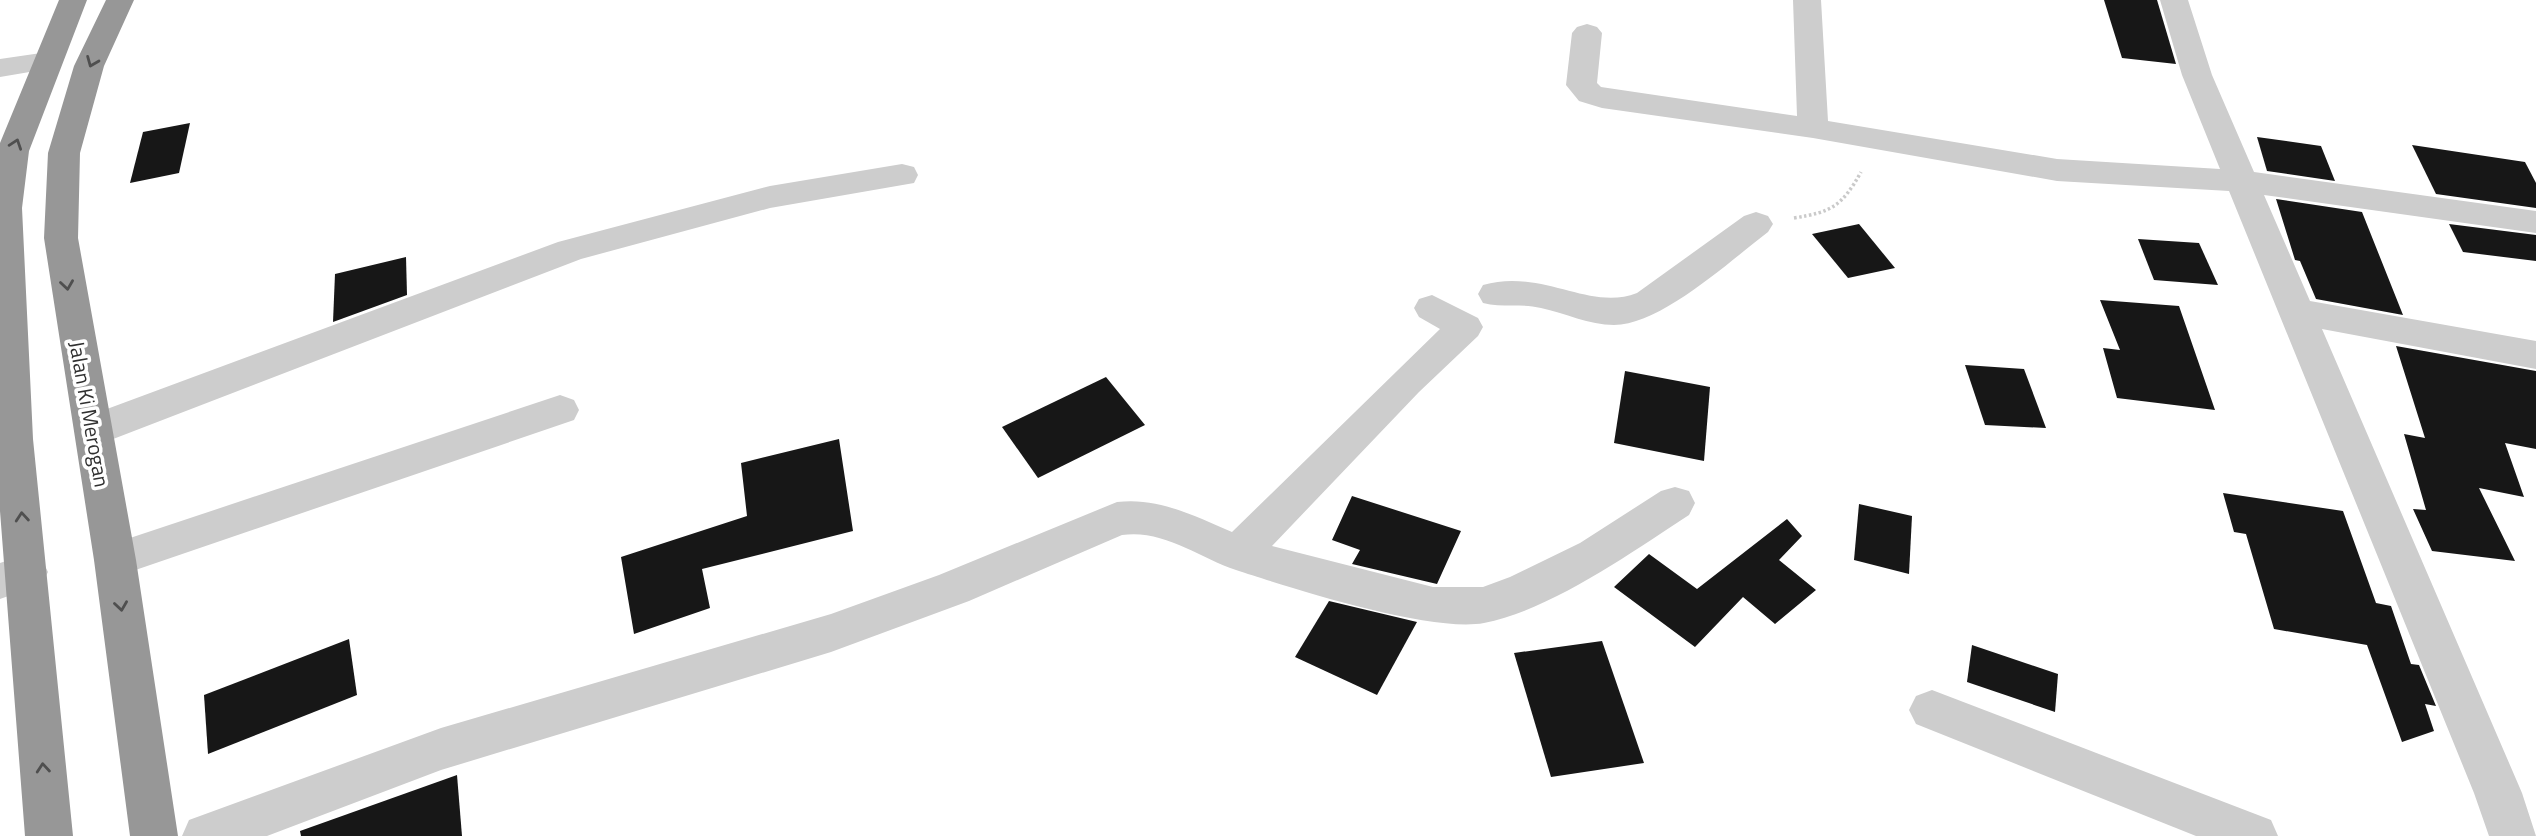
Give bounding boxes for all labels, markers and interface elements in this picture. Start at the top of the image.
one-way arrow [86,56,100,68]
one-way arrow [8,139,23,151]
one-way arrow [60,279,75,291]
street label: Jalan Ki Merogan [61,338,119,490]
one-way arrow [15,511,30,522]
one-way arrow [113,600,128,612]
one-way arrow [36,762,51,773]

